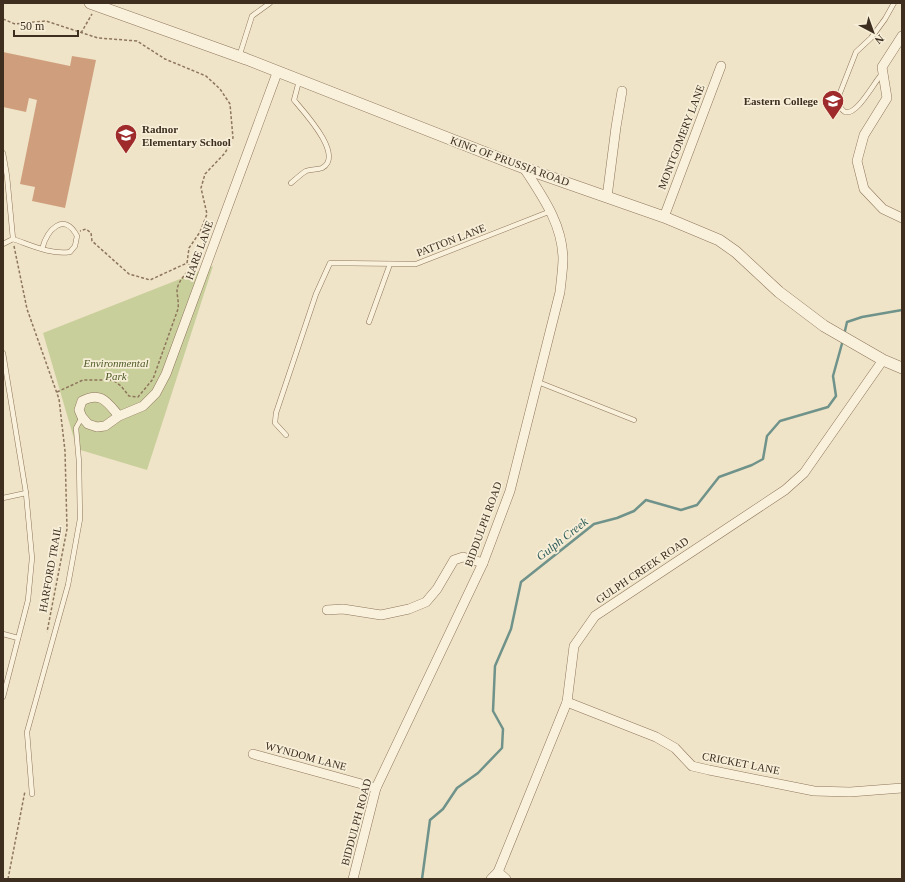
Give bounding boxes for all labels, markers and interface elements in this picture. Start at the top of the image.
scale bar [14,12,78,38]
north arrow [853,12,893,52]
text: 50 m [20,19,45,33]
text: N [873,32,886,47]
street label: MONTGOMERY LANE [655,83,707,191]
school or university icon: Eastern College [820,88,846,121]
place label: Eastern College [744,95,818,107]
school or university icon: Radnor Elementary School [113,122,139,155]
place label: Radnor Elementary School [142,123,231,148]
street label: KING OF PRUSSIA ROAD [449,134,571,188]
street label: HARE LANE [183,219,215,281]
street label: PATTON LANE [415,221,487,259]
park label: Environmental Park [83,357,148,382]
street label: BIDDULPH ROAD [462,480,504,568]
water label: Gulph Creek [534,514,591,563]
street label: HARFORD TRAIL [36,525,64,613]
street label: GULPH CREEK ROAD [593,534,691,606]
street label: WYNDOM LANE [264,739,348,773]
street label: CRICKET LANE [701,750,781,776]
street label: BIDDULPH ROAD [339,777,373,867]

